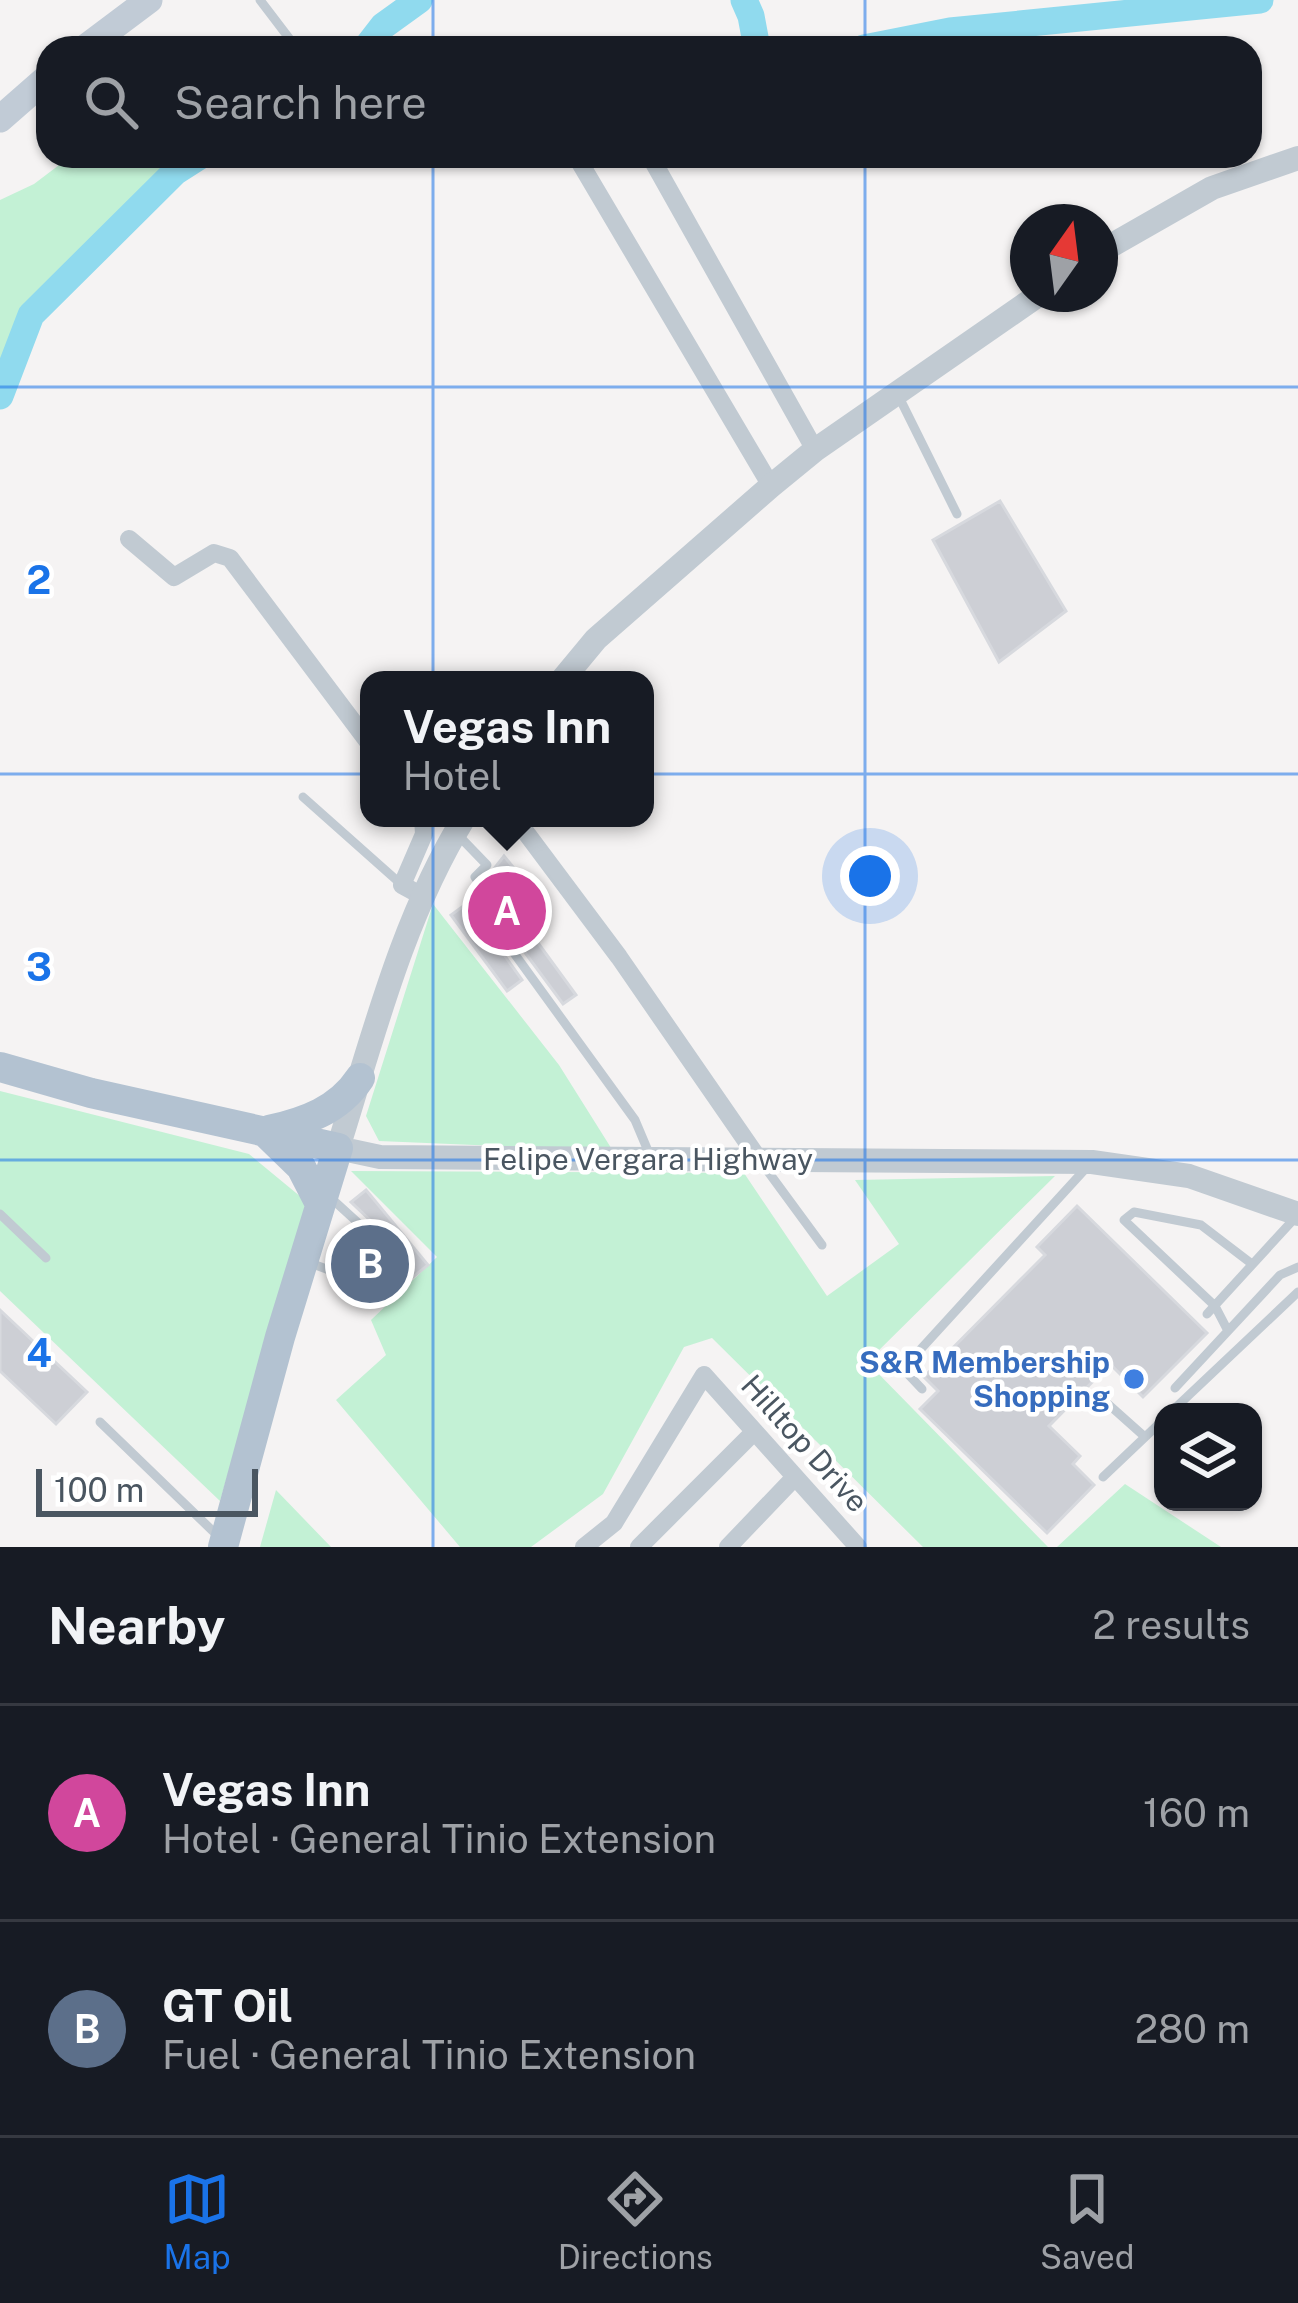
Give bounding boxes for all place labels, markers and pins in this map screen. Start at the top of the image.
pin: A [468,866,546,956]
pin: B [331,1219,409,1309]
place label: S&R Membership Shopping [859,1344,1110,1414]
marker: S&R Membership Shopping [1121,1366,1147,1392]

